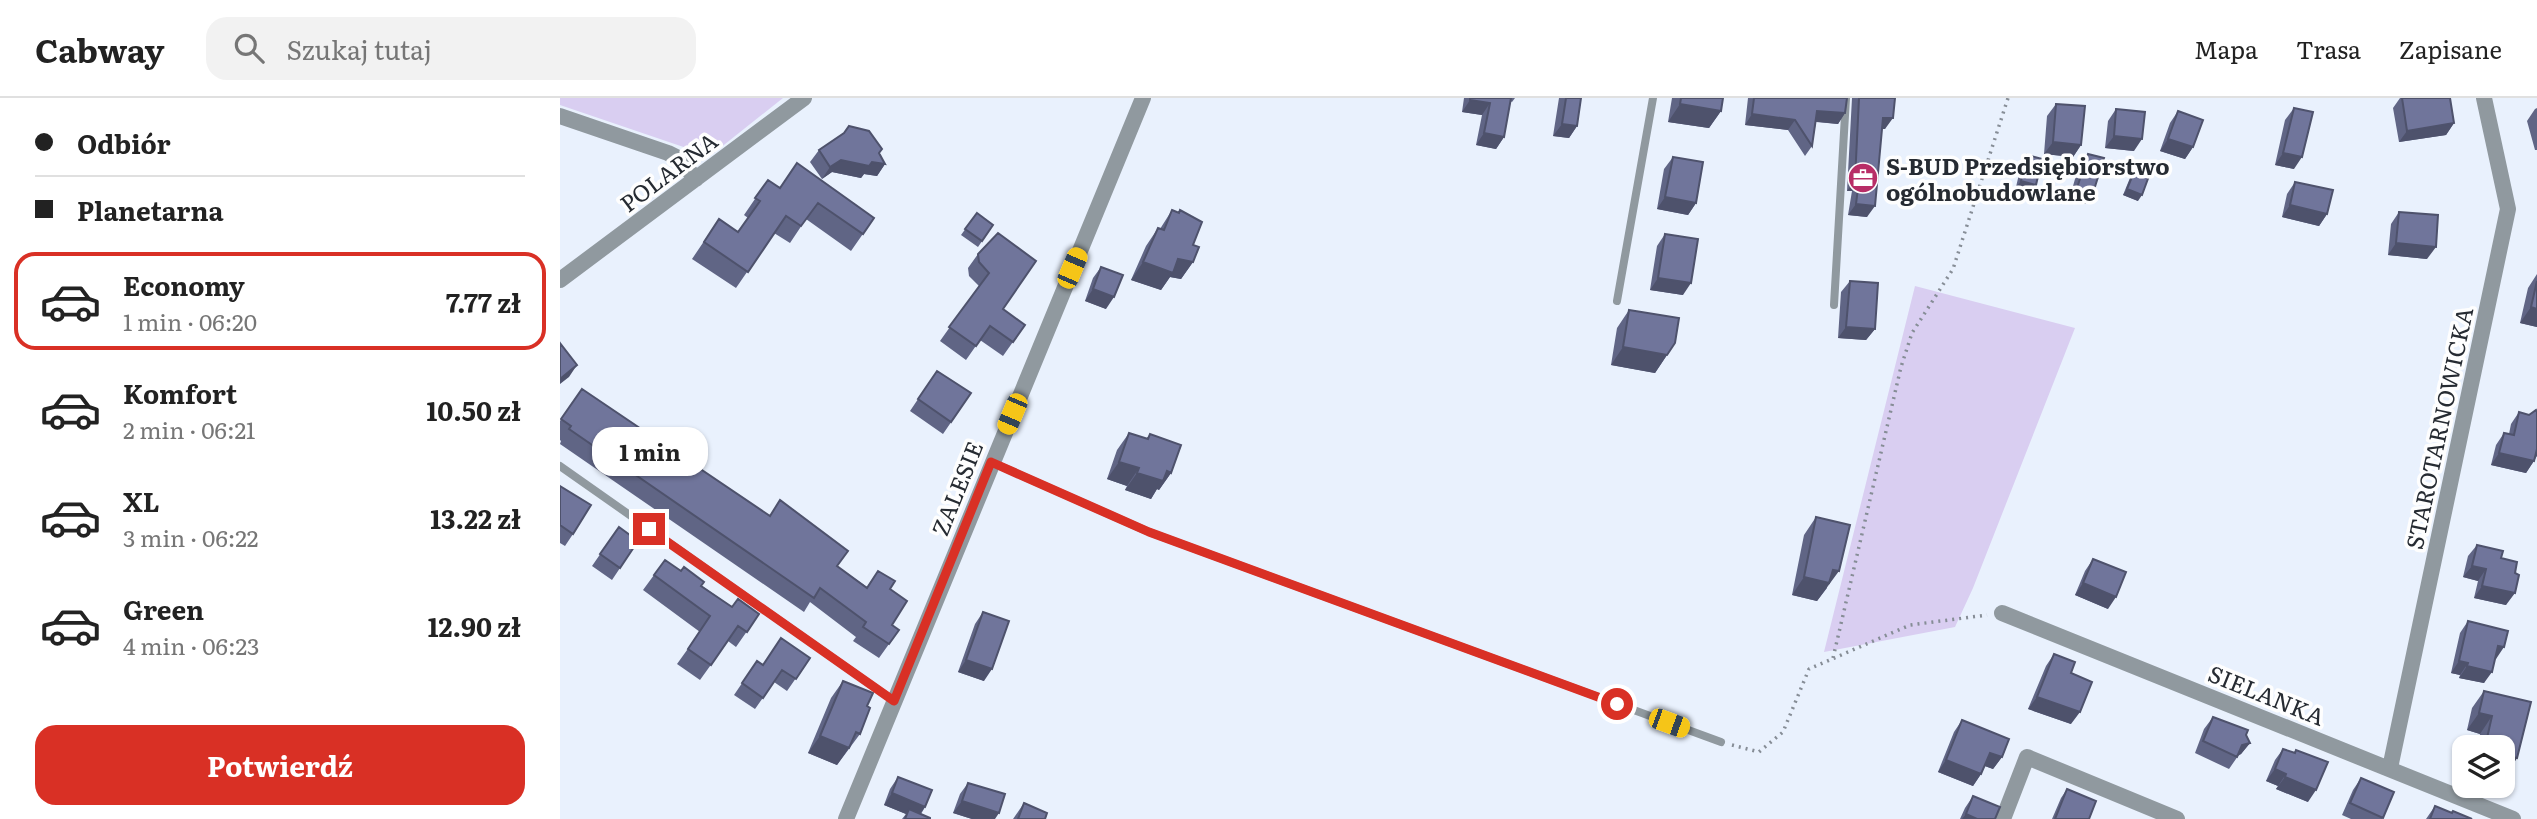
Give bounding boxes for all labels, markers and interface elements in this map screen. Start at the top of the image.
search box [206,17,696,80]
text: Cabway [35,24,164,73]
icon: search [230,29,268,67]
text: Szukaj tutaj [286,29,432,68]
text: Mapa [2194,31,2258,66]
text: Trasa [2296,31,2361,66]
text: Zapisane [2399,31,2502,66]
text: Odbiór [77,123,171,162]
street label: POLARNA [612,123,724,219]
place label: S-BUD Przedsiębiorstwo ogólnobudowlane [1886,148,2170,208]
office icon: S-BUD Przedsiębiorstwo ogólnobudowlane [1846,161,1880,195]
text: Planetarna [77,190,224,229]
car [1055,245,1090,291]
text: Economy [123,265,245,304]
icon: car [39,270,102,333]
text: 7.77 zł [446,282,521,321]
text: 1 min · 06:20 [123,304,257,338]
street label: STAROTARNOWICKA [2396,304,2480,552]
text: Komfort [123,373,237,412]
icon: car [39,378,102,441]
text: 10.50 zł [426,390,521,429]
car [995,391,1030,437]
text: 2 min · 06:21 [123,412,255,446]
callout: 1 min [591,428,707,476]
text: 1 min [619,434,681,468]
street label: ZALESIE [922,436,990,540]
text: XL [123,481,160,520]
icon: car [39,486,102,549]
text: 13.22 zł [430,498,521,537]
route end [633,513,665,545]
text: 3 min · 06:22 [123,520,259,554]
text: Green [123,589,204,628]
icon: car [39,594,102,657]
text: 12.90 zł [428,606,521,645]
text: 4 min · 06:23 [123,628,260,662]
street label: SIELANKA [2204,655,2330,733]
route start [1601,688,1633,720]
car [1646,706,1693,740]
button: Potwierdź [35,725,525,805]
map controls [2452,735,2515,798]
button: layers [2452,735,2515,798]

